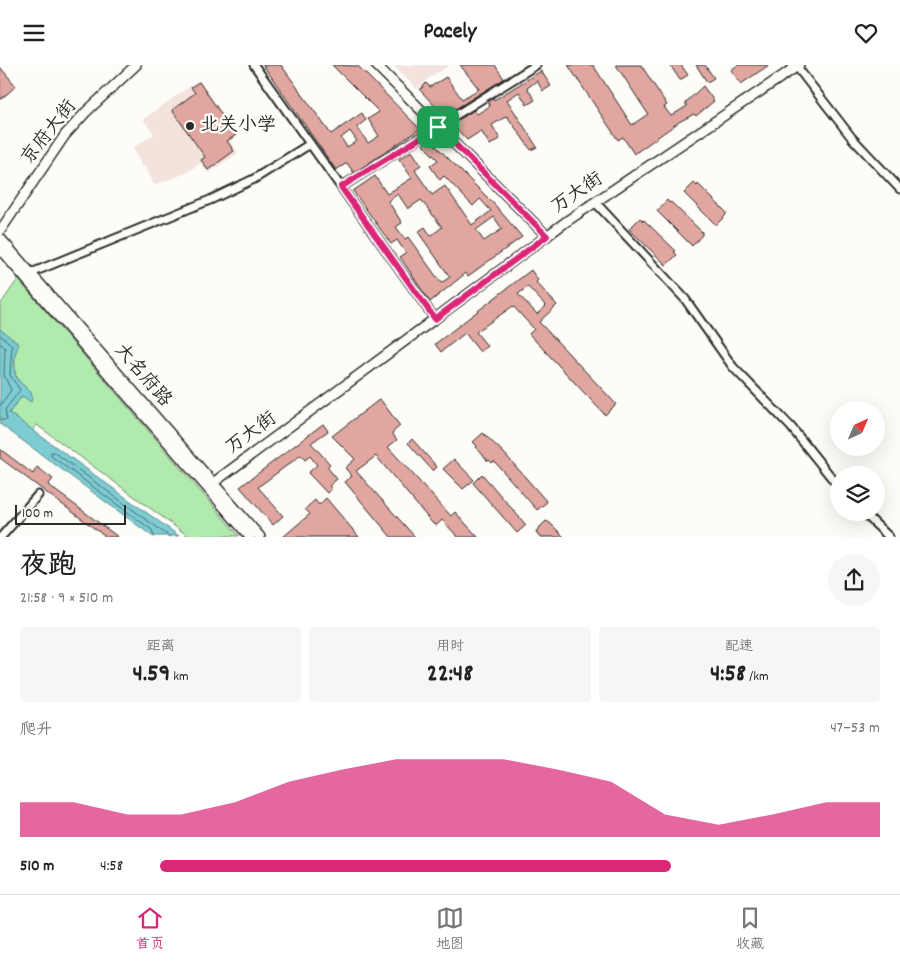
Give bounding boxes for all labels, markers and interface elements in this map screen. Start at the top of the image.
text: Pacely [424,17,476,48]
icon: menu [20,19,48,47]
icon: heart [852,19,880,47]
street label: 京府大街 [16,95,84,171]
pin [417,106,459,148]
place label: 北关小学 [200,113,276,140]
icon: arrive [424,113,452,141]
marker: 北关小学 [184,120,196,132]
street label: 万大街 [547,167,609,221]
street label: 大名府路 [107,338,177,414]
north arrow [830,401,885,456]
map controls [830,401,885,521]
street label: 万大街 [221,406,283,462]
button: layers [830,466,885,521]
scale bar [15,502,126,525]
text: 100 m [22,504,53,524]
text: 夜跑 [20,548,76,588]
button: share [828,554,880,606]
text: 21:58 · 9 × 510 m [20,587,113,610]
text: 距离 [147,637,175,657]
text: 用时 [436,637,464,657]
text: 配速 [725,637,753,657]
text: 4.59 [133,657,170,693]
text: 22:48 [427,657,473,693]
text: 4:58 [710,657,746,693]
text: km [170,667,189,687]
text: /km [746,667,769,687]
text: 47–53 m [830,717,880,740]
text: 爬升 [20,719,52,742]
text: 510 m [20,855,54,878]
text: 4:58 [100,855,123,878]
tab: 首页 [136,904,164,955]
tab: 地图 [436,904,464,955]
tab: 收藏 [736,904,764,955]

